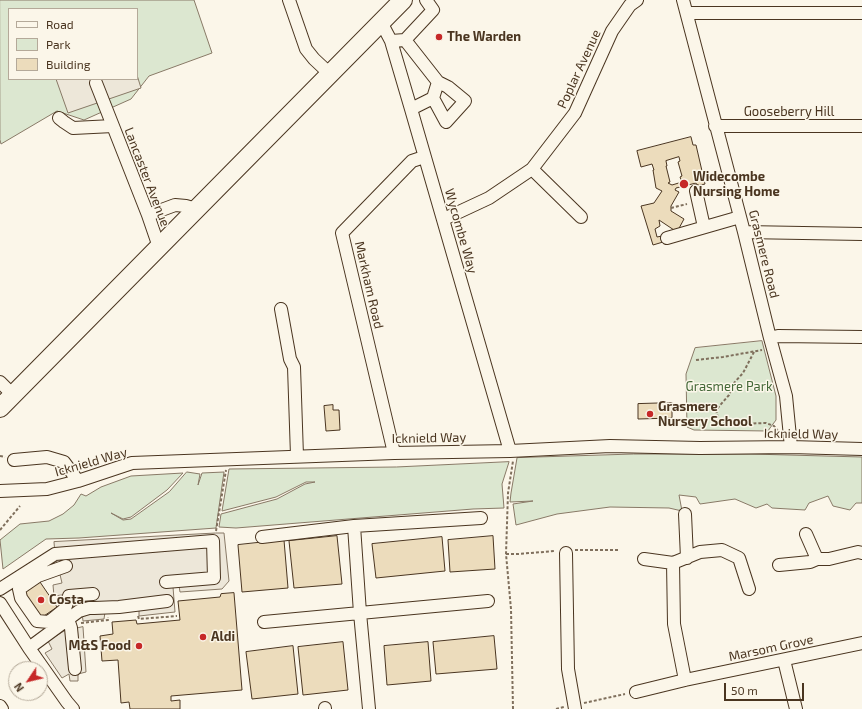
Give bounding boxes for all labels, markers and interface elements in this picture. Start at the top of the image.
legend [8,8,138,80]
text: Road [46,17,74,31]
street label: Poplar Avenue [554,27,604,111]
place label: The Warden [447,29,521,45]
marker: The Warden [434,32,444,42]
text: Park [46,37,71,51]
text: Building [46,57,90,71]
street label: Gooseberry Hill [744,104,834,120]
street label: Lancaster Avenue [121,125,173,229]
place label: Widecombe Nursing Home [693,169,780,200]
marker: Widecombe Nursing Home [678,178,690,190]
street label: Wycombe Way [441,187,481,275]
street label: Grasmere Road [746,208,782,300]
street label: Markham Road [351,240,387,330]
park label: Grasmere Park [686,379,772,395]
place label: Grasmere Nursery School [658,399,752,430]
marker: Grasmere Nursery School [645,409,655,419]
street label: Icknield Way [764,426,838,442]
street label: Icknield Way [392,430,466,446]
street label: Icknield Way [53,444,129,480]
place label: Costa [49,592,84,608]
marker: Costa [36,595,46,605]
place label: Aldi [211,629,235,645]
street label: Marsom Grove [727,631,815,665]
marker: Aldi [198,632,208,642]
place label: M&S Food [69,638,131,654]
marker: M&S Food [134,641,144,651]
north arrow [8,661,48,701]
scale bar [726,675,806,701]
text: N [11,681,26,695]
text: 50 m [731,683,758,697]

